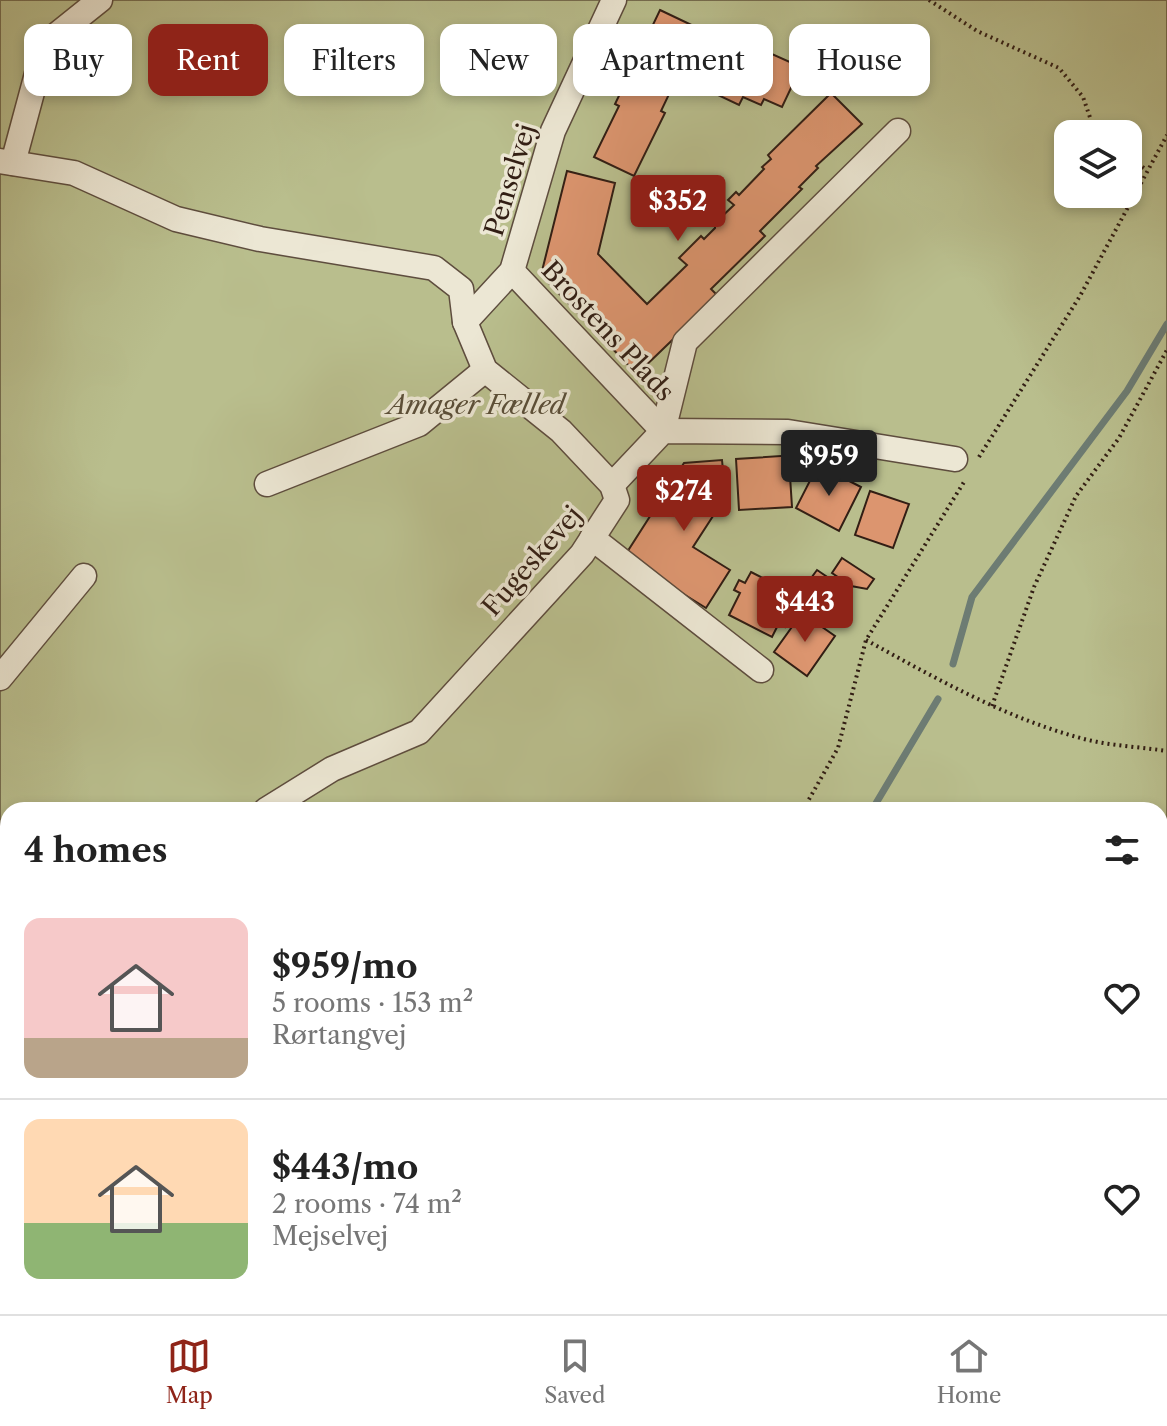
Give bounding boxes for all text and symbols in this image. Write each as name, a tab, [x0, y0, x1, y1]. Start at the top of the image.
chip: Buy	[24, 24, 132, 96]
chip: Rent	[148, 24, 268, 96]
chip: Filters	[284, 24, 424, 96]
chip: New	[440, 24, 557, 96]
chip: Apartment	[573, 24, 773, 96]
chip: House	[789, 24, 930, 96]
street label: Penselvej	[478, 120, 542, 240]
map controls	[1054, 120, 1142, 208]
button: layers	[1054, 120, 1142, 208]
pin: $352	[631, 175, 725, 243]
text: $352	[649, 185, 707, 217]
street label: Brostens Plads	[535, 254, 681, 408]
park label: Amager Fælled	[383, 389, 567, 421]
pin: $959	[782, 430, 876, 498]
text: $959	[799, 440, 859, 472]
pin: $274	[637, 465, 731, 533]
text: $274	[655, 475, 713, 507]
street label: Fugeskevej	[475, 499, 589, 623]
pin: $443	[758, 576, 852, 644]
text: $443	[775, 586, 835, 618]
icon: filters	[1100, 828, 1144, 872]
text: 4 homes	[24, 829, 168, 871]
text: $959/mo	[272, 945, 418, 987]
icon: home	[88, 950, 184, 1046]
icon: heart	[1100, 976, 1144, 1020]
text: 5 rooms · 153 m²	[272, 987, 473, 1019]
text: Rørtangvej	[272, 1019, 406, 1051]
text: $443/mo	[272, 1146, 418, 1188]
icon: home	[88, 1151, 184, 1247]
icon: heart	[1100, 1177, 1144, 1221]
text: 2 rooms · 74 m²	[272, 1188, 462, 1220]
text: Mejselvej	[272, 1220, 388, 1252]
tab: Map	[166, 1334, 213, 1409]
tab: Saved	[544, 1334, 605, 1409]
tab: Home	[937, 1334, 1001, 1409]

